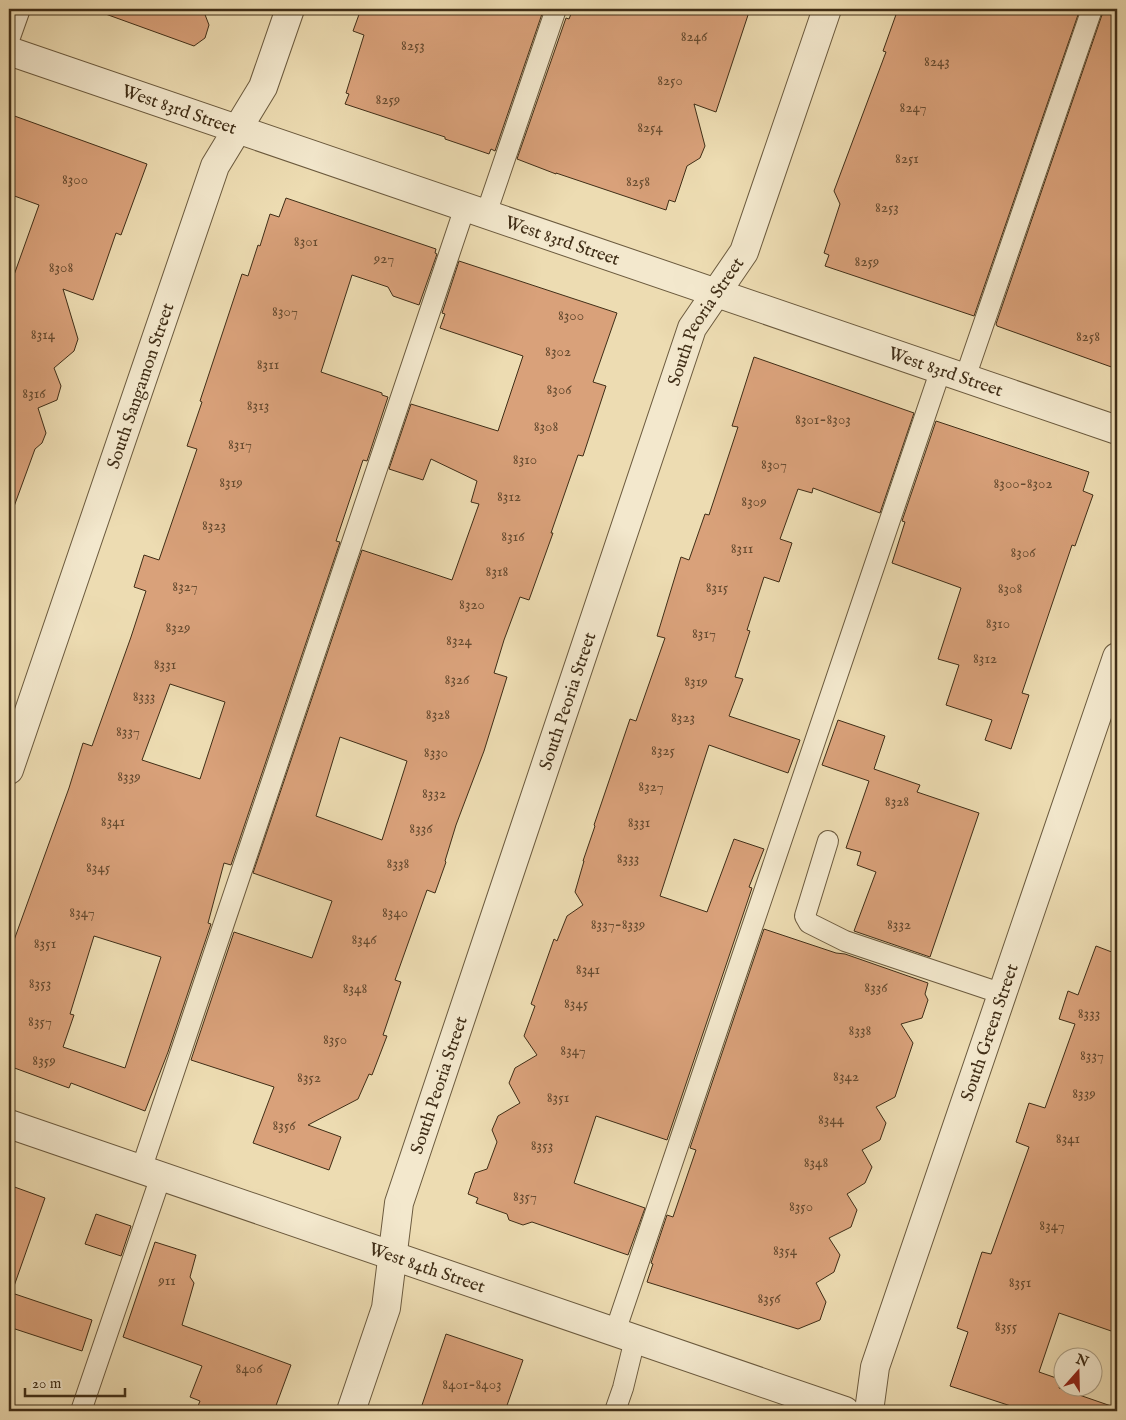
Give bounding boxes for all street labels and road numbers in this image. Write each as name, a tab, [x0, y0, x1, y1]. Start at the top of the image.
street label: West 83rd Street	[118, 80, 239, 141]
street label: West 83rd Street	[502, 212, 622, 272]
street label: South Peoria Street	[663, 253, 750, 389]
street label: South Sangamon Street	[103, 300, 180, 472]
street label: West 83rd Street	[885, 343, 1006, 403]
street label: South Peoria Street	[535, 630, 602, 773]
street label: South Green Street	[956, 961, 1025, 1105]
street label: South Peoria Street	[406, 1014, 474, 1157]
street label: West 84th Street	[365, 1238, 488, 1300]

